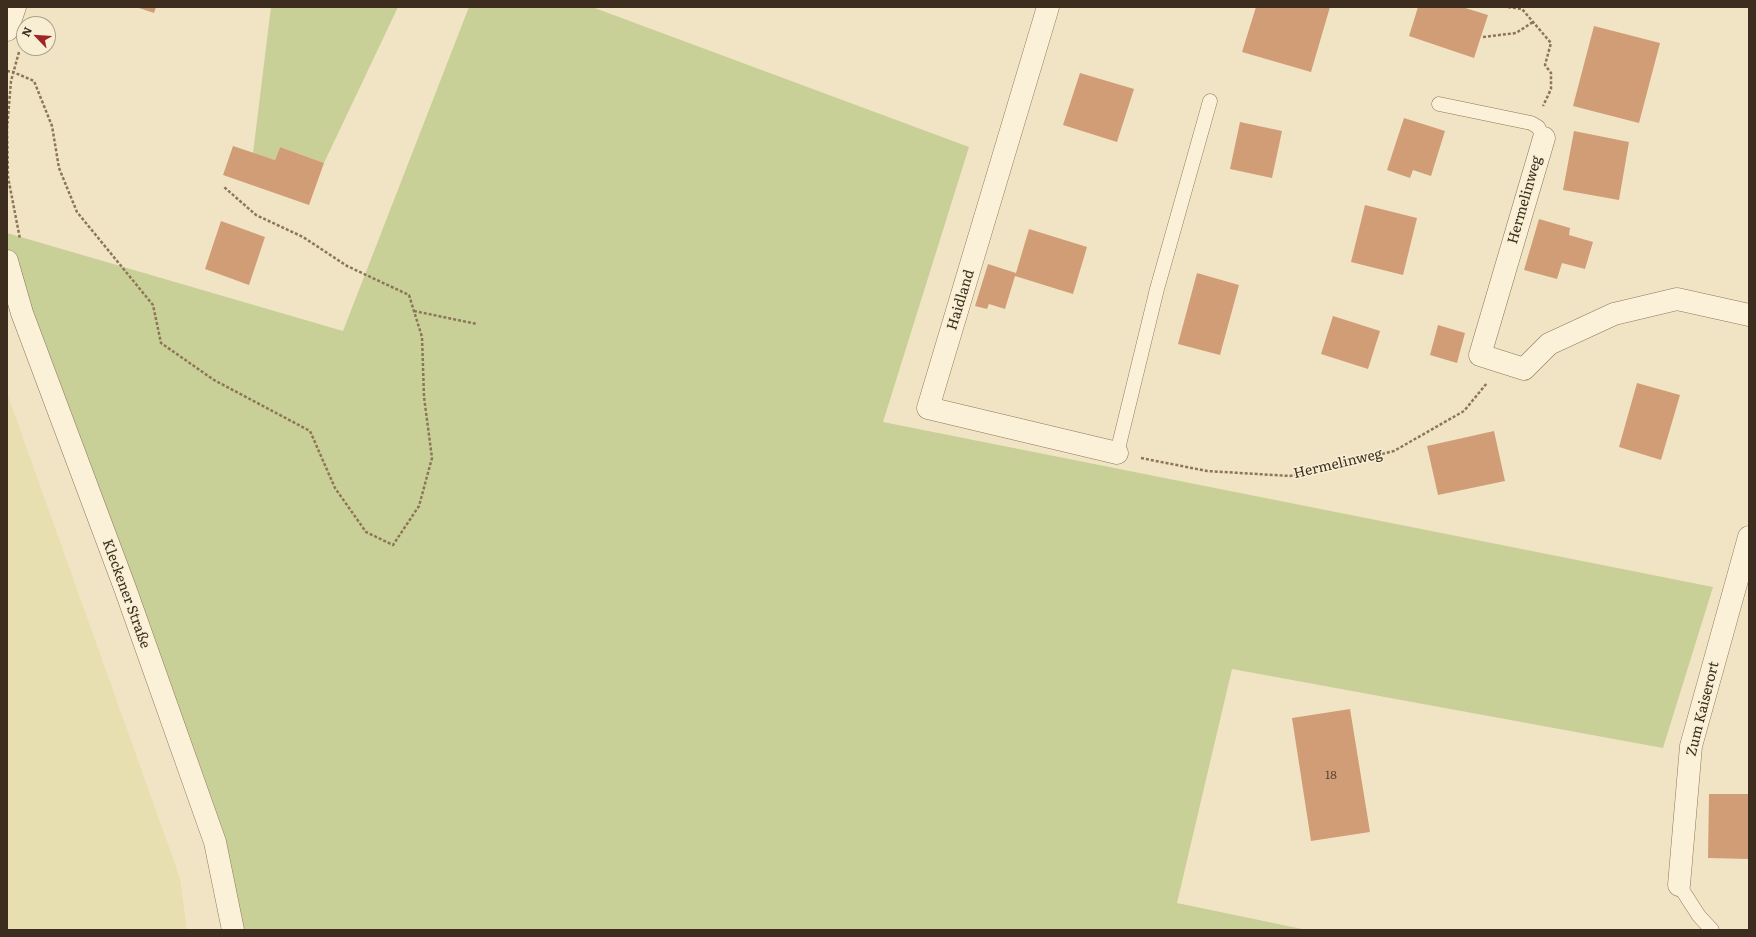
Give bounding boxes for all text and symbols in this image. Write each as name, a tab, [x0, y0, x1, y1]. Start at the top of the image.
north arrow	[16, 16, 56, 56]
text: N	[17, 24, 35, 39]
street label: Hermelinweg	[1504, 154, 1546, 246]
street label: Haidland	[944, 268, 978, 332]
street label: Hermelinweg	[1292, 446, 1384, 482]
street label: Kleckener Straße	[98, 537, 154, 651]
street label: Zum Kaiserort	[1683, 660, 1723, 758]
house number: 18	[1325, 768, 1337, 782]

